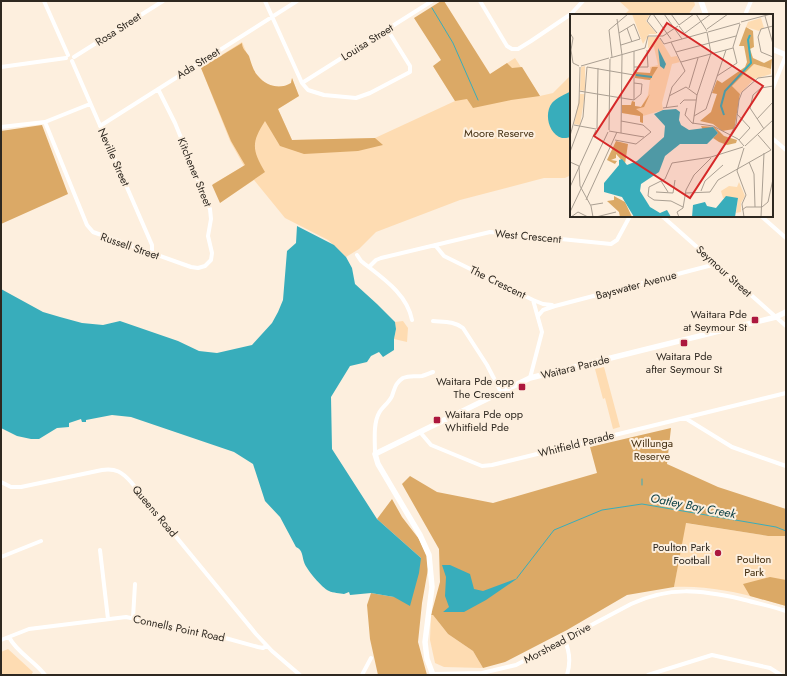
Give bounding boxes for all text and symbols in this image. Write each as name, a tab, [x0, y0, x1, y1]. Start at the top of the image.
street label: Rosa Street	[92, 8, 144, 50]
inset map	[570, 14, 773, 217]
street label: Louisa Street	[338, 19, 396, 64]
street label: Ada Street	[173, 43, 223, 83]
street label: Neville Street	[94, 125, 134, 189]
park label: Moore Reserve	[464, 125, 534, 141]
street label: Kitchener Street	[174, 135, 216, 209]
street label: West Crescent	[494, 225, 562, 247]
street label: Russell Street	[99, 228, 162, 264]
street label: Seymour Street	[693, 242, 756, 301]
street label: The Crescent	[467, 262, 529, 303]
street label: Bayswater Avenue	[594, 266, 678, 303]
place label: Waitara Pde at Seymour St	[683, 306, 747, 335]
marker: Waitara Pde at Seymour St	[750, 315, 760, 325]
marker: Waitara Pde after Seymour St	[679, 338, 689, 348]
place label: Waitara Pde after Seymour St	[646, 348, 722, 377]
street label: Waitara Parade	[539, 351, 611, 383]
place label: Waitara Pde opp The Crescent	[436, 373, 514, 402]
marker: Waitara Pde opp The Crescent	[517, 382, 527, 392]
place label: Waitara Pde opp Whitfield Pde	[445, 406, 523, 435]
marker: Waitara Pde opp Whitfield Pde	[432, 415, 442, 425]
street label: Whitfield Parade	[536, 427, 616, 461]
park label: Willunga Reserve	[631, 435, 673, 464]
street label: Queens Road	[129, 482, 181, 540]
water label: Oatley Bay Creek	[649, 489, 738, 523]
place label: Poulton Park Football	[653, 539, 710, 568]
marker: Poulton Park Football	[713, 548, 723, 558]
park label: Poulton Park	[737, 551, 771, 580]
street label: Connells Point Road	[132, 610, 226, 646]
street label: Morshead Drive	[521, 618, 594, 667]

